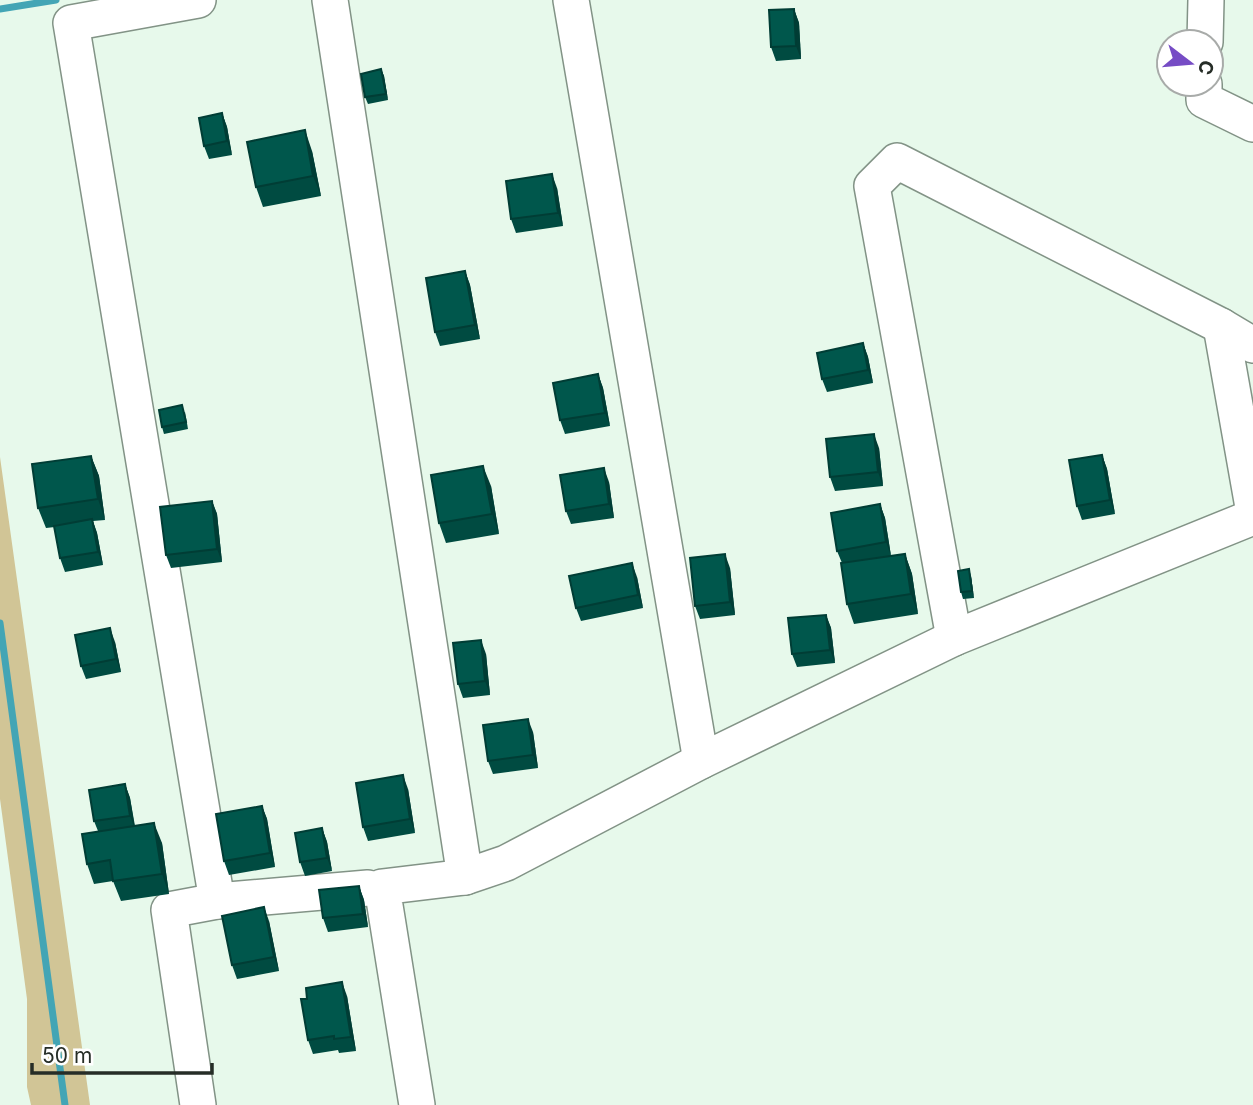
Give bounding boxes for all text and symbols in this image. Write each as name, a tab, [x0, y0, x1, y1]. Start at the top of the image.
north arrow	[1155, 28, 1225, 98]
text: С	[1193, 58, 1219, 77]
scale bar	[32, 1032, 212, 1076]
text: 50 m	[42, 1043, 92, 1068]

